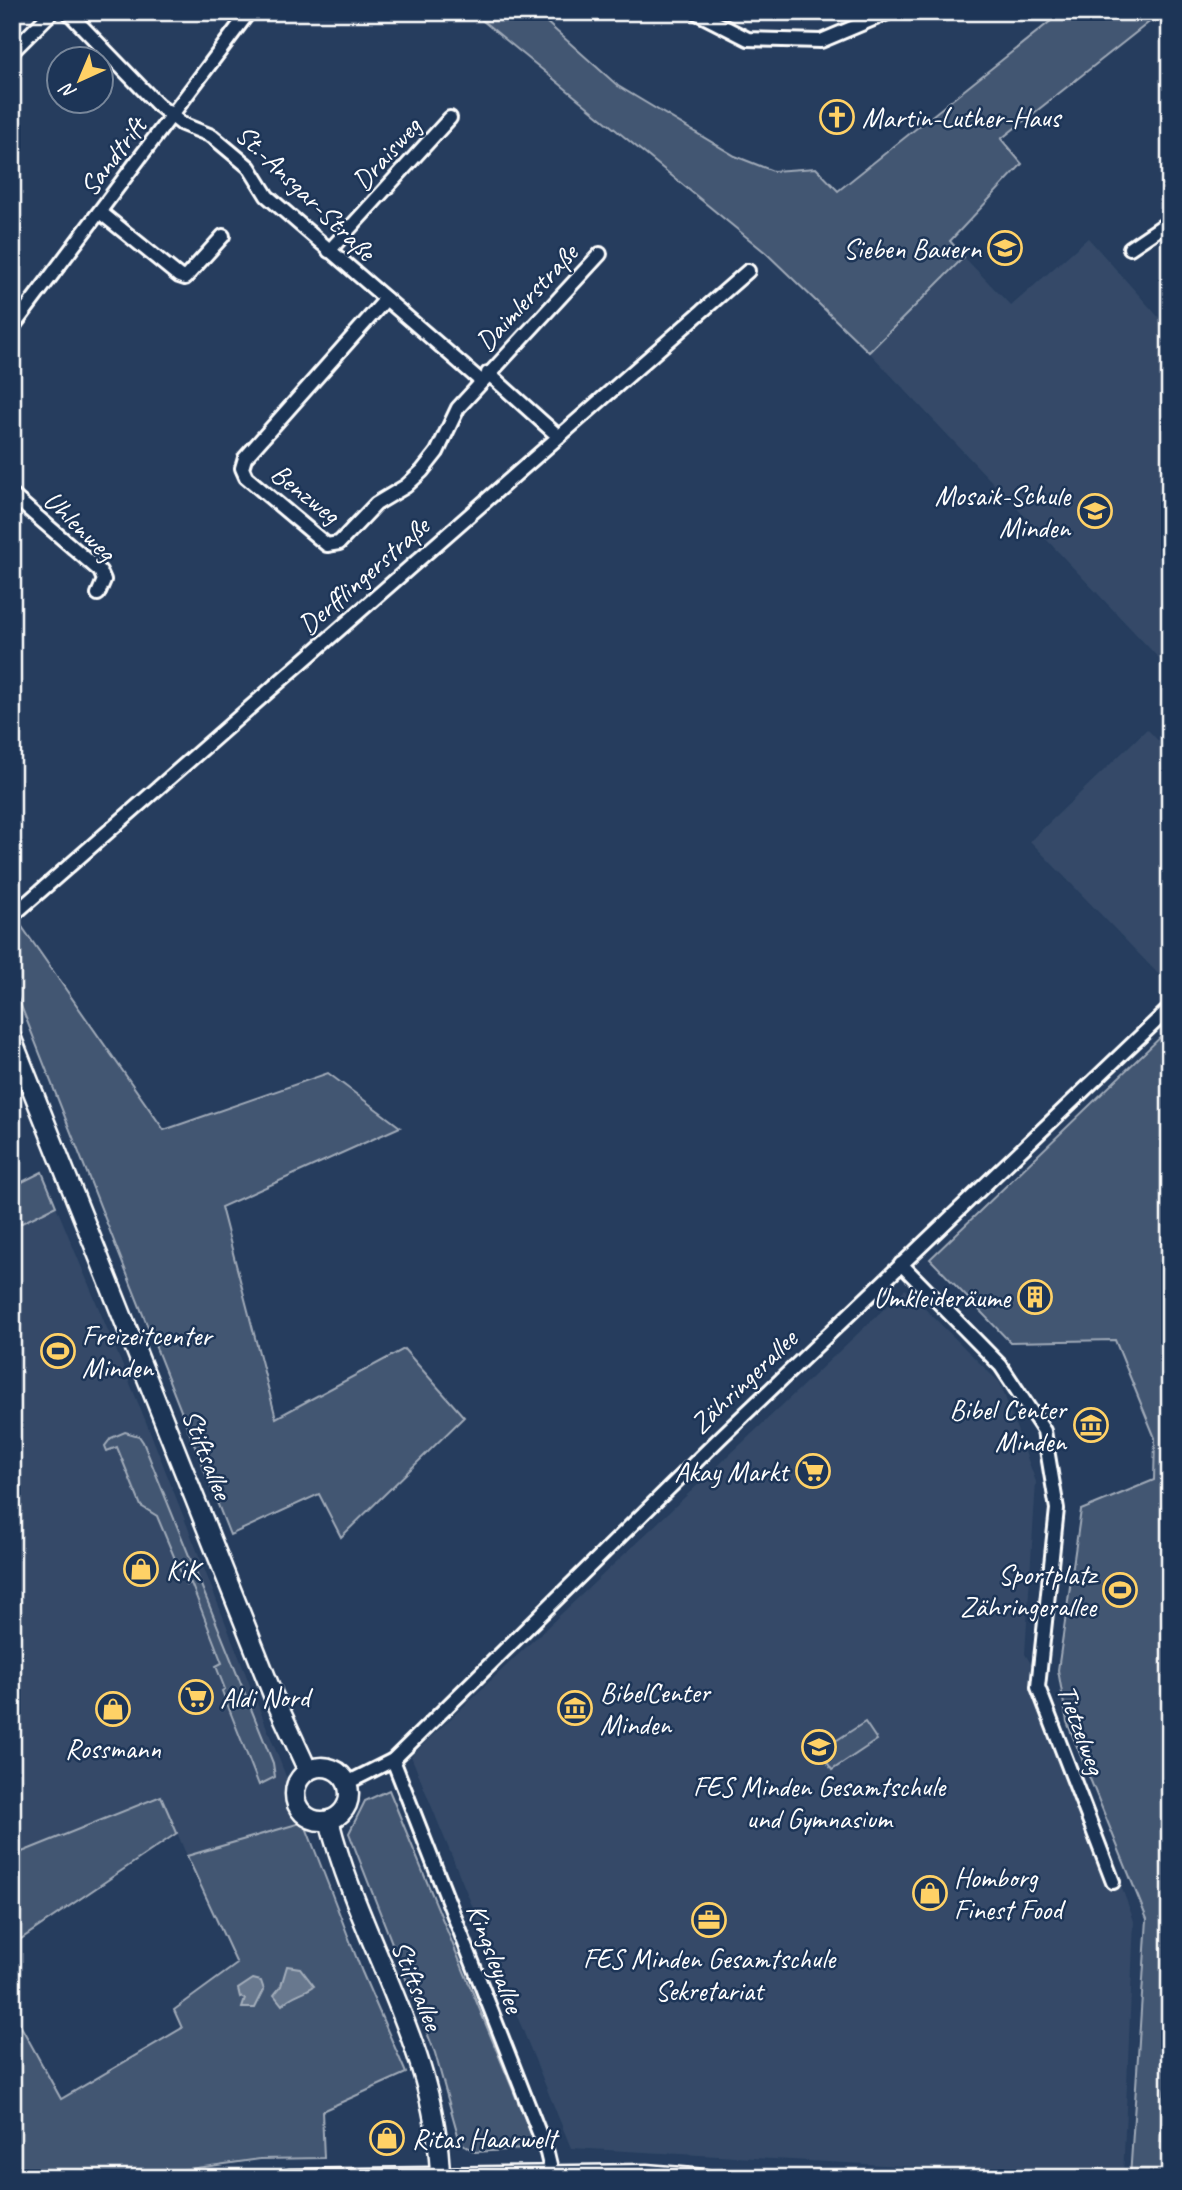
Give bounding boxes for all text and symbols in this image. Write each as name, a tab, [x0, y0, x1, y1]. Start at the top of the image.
north arrow	[46, 46, 116, 116]
text: N	[54, 77, 81, 104]
church icon: Martin-Luther-Haus	[818, 98, 856, 136]
place label: Martin-Luther-Haus	[862, 100, 1063, 135]
street label: Sandtrift	[71, 108, 155, 203]
street label: Draisweg	[344, 109, 429, 197]
street label: St.-Ansgar-Straße	[228, 117, 384, 269]
school or university icon: Sieben Bauern	[986, 229, 1024, 267]
place label: Sieben Bauern	[843, 231, 982, 266]
street label: Daimlerstraße	[468, 235, 586, 359]
street label: Benzweg	[264, 455, 348, 532]
place label: Mosaik-Schule Minden	[935, 478, 1072, 545]
street label: Uhlenweg	[36, 482, 125, 570]
school or university icon: Mosaik-Schule Minden	[1076, 492, 1114, 530]
street label: Derfflingerstraße	[290, 508, 438, 642]
building icon: Umkleideräume	[1016, 1278, 1054, 1316]
place label: Umkleideräume	[873, 1280, 1012, 1315]
place label: Freizeitcenter Minden	[82, 1318, 214, 1385]
street label: Zähringerallee	[682, 1320, 806, 1441]
sports icon: Freizeitcenter Minden	[39, 1332, 77, 1370]
place label: Bibel Center Minden	[949, 1392, 1068, 1459]
street label: Stiftsallee	[174, 1404, 241, 1506]
museum icon: Bibel Center Minden	[1072, 1406, 1110, 1444]
supermarket icon: Akay Markt	[794, 1452, 832, 1490]
place label: Akay Markt	[674, 1454, 791, 1489]
shop icon: KiK	[122, 1550, 160, 1588]
place label: KiK	[166, 1552, 204, 1587]
place label: Sportplatz Zähringerallee	[960, 1557, 1099, 1624]
sports icon: Sportplatz Zähringerallee	[1101, 1571, 1139, 1609]
place label: BibelCenter Minden	[600, 1675, 712, 1742]
supermarket icon: Aldi Nord	[177, 1678, 215, 1716]
place label: Aldi Nord	[220, 1680, 314, 1715]
street label: Tietzelweg	[1049, 1680, 1115, 1781]
museum icon: BibelCenter Minden	[556, 1689, 594, 1727]
shop icon: Rossmann	[94, 1690, 132, 1728]
school or university icon: FES Minden Gesamtschule und Gymnasium	[800, 1728, 838, 1766]
place label: Rossmann	[65, 1731, 161, 1766]
place label: FES Minden Gesamtschule und Gymnasium	[693, 1769, 947, 1836]
place label: Homborg Finest Food	[954, 1860, 1066, 1927]
shop icon: Homborg Finest Food	[911, 1874, 949, 1912]
street label: Kingsleyallee	[459, 1899, 533, 2019]
office icon: FES Minden Gesamtschule Sekretariat	[690, 1901, 728, 1939]
street label: Stiftsallee	[384, 1935, 452, 2037]
place label: FES Minden Gesamtschule Sekretariat	[583, 1941, 837, 2008]
shop icon: Ritas Haarwelt	[368, 2119, 406, 2157]
place label: Ritas Haarwelt	[412, 2121, 560, 2156]

